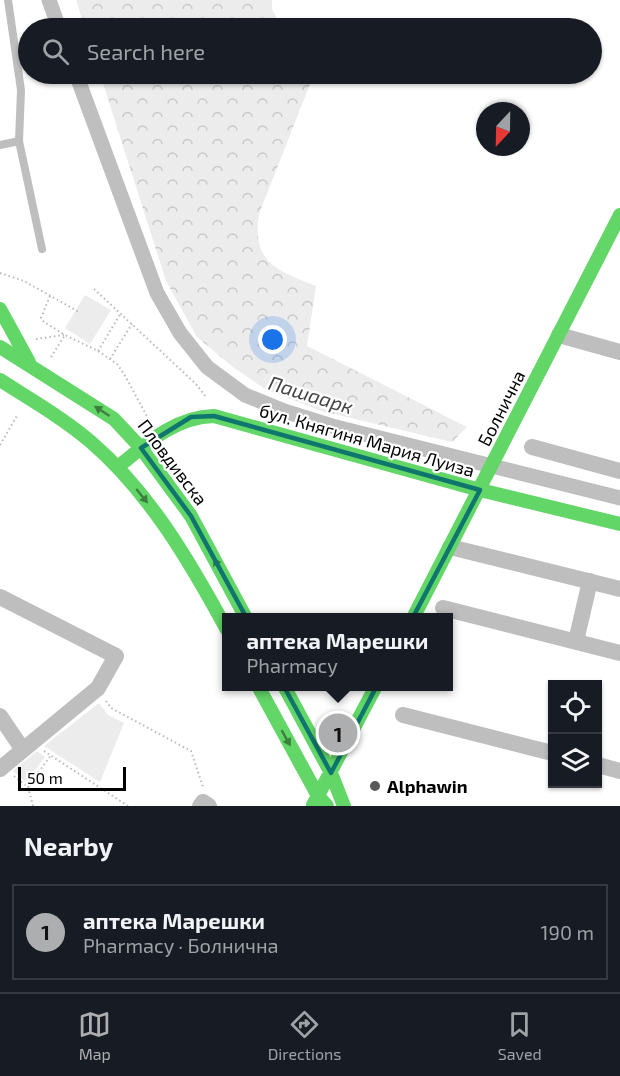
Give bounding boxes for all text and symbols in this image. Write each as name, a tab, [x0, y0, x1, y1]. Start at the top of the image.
search box	[18, 18, 602, 84]
icon: search	[39, 35, 72, 68]
text: Search here	[87, 38, 205, 64]
north arrow	[476, 102, 530, 156]
your location	[258, 325, 287, 354]
street label: Болнична	[473, 366, 529, 450]
water label: Пашаарк	[266, 370, 357, 418]
street label: бул. Княгиня Мария Луиза	[257, 399, 477, 481]
one-way arrow	[94, 406, 110, 417]
street label: Пловдивска	[134, 415, 212, 509]
one-way arrow	[136, 488, 148, 503]
one-way arrow	[213, 557, 223, 574]
popup	[222, 613, 453, 691]
text: аптека Марешки	[246, 627, 429, 653]
text: Pharmacy	[246, 653, 338, 677]
map controls	[548, 680, 602, 788]
button: locate	[548, 680, 602, 734]
pin: 1	[318, 710, 358, 756]
one-way arrow	[281, 730, 291, 747]
button: layers	[548, 734, 602, 788]
scale bar	[18, 764, 126, 792]
text: 50 m	[27, 768, 63, 787]
place label: Alphawin	[387, 775, 468, 797]
marker: Alphawin	[368, 779, 382, 793]
text: Nearby	[24, 830, 113, 861]
text: аптека Марешки	[83, 907, 265, 933]
text: 1	[41, 920, 50, 944]
text: 190 m	[541, 920, 594, 944]
text: Pharmacy · Болнична	[83, 933, 279, 957]
tab: Map	[78, 1008, 111, 1063]
tab: Directions	[268, 1008, 341, 1063]
tab: Saved	[498, 1008, 542, 1063]

